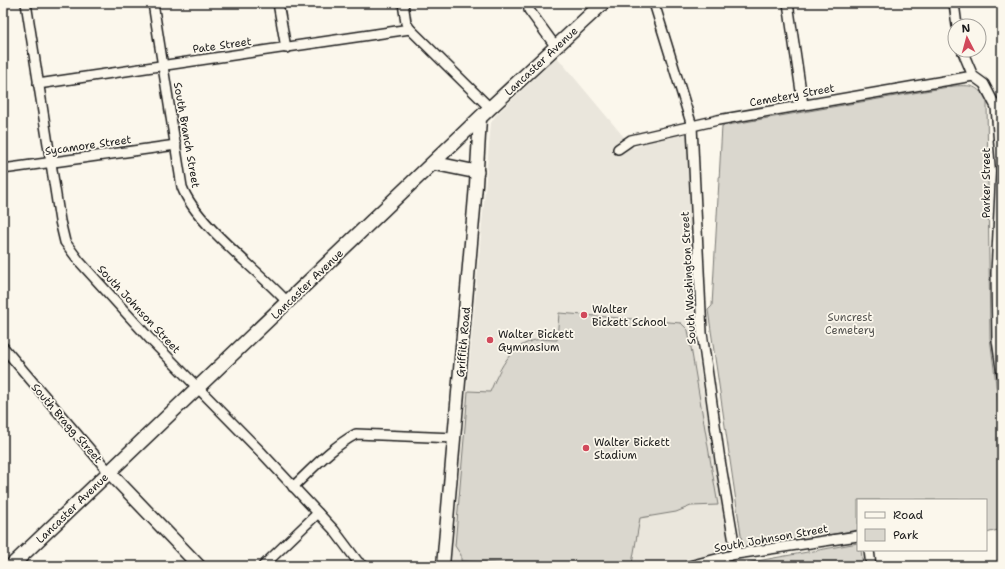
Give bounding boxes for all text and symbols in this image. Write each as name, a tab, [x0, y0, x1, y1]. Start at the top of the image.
north arrow	[947, 18, 987, 58]
text: N	[961, 21, 971, 36]
street label: Lancaster Avenue	[501, 23, 581, 99]
street label: Pate Street	[192, 34, 253, 57]
street label: South Branch Street	[170, 81, 203, 189]
street label: Cemetery Street	[748, 81, 836, 110]
street label: Sycamore Street	[44, 132, 132, 159]
street label: Parker Street	[979, 148, 994, 218]
street label: South Washington Street	[678, 211, 699, 345]
street label: Lancaster Avenue	[268, 246, 347, 323]
street label: South Johnson Street	[94, 262, 184, 357]
place label: Walter Bickett School	[592, 302, 667, 330]
street label: Griffith Road	[453, 306, 474, 378]
marker: Walter Bickett School	[579, 310, 589, 320]
park label: Suncrest Cemetery	[825, 310, 875, 338]
place label: Walter Bickett Gymnasium	[498, 327, 574, 355]
marker: Walter Bickett Gymnasium	[485, 335, 495, 345]
street label: South Bragg Street	[28, 380, 106, 467]
place label: Walter Bickett Stadium	[594, 435, 670, 463]
marker: Walter Bickett Stadium	[581, 443, 591, 453]
street label: Lancaster Avenue	[33, 470, 112, 547]
legend	[857, 499, 987, 551]
text: Road	[893, 507, 924, 523]
street label: South Johnson Street	[713, 521, 829, 556]
text: Park	[893, 527, 919, 543]

